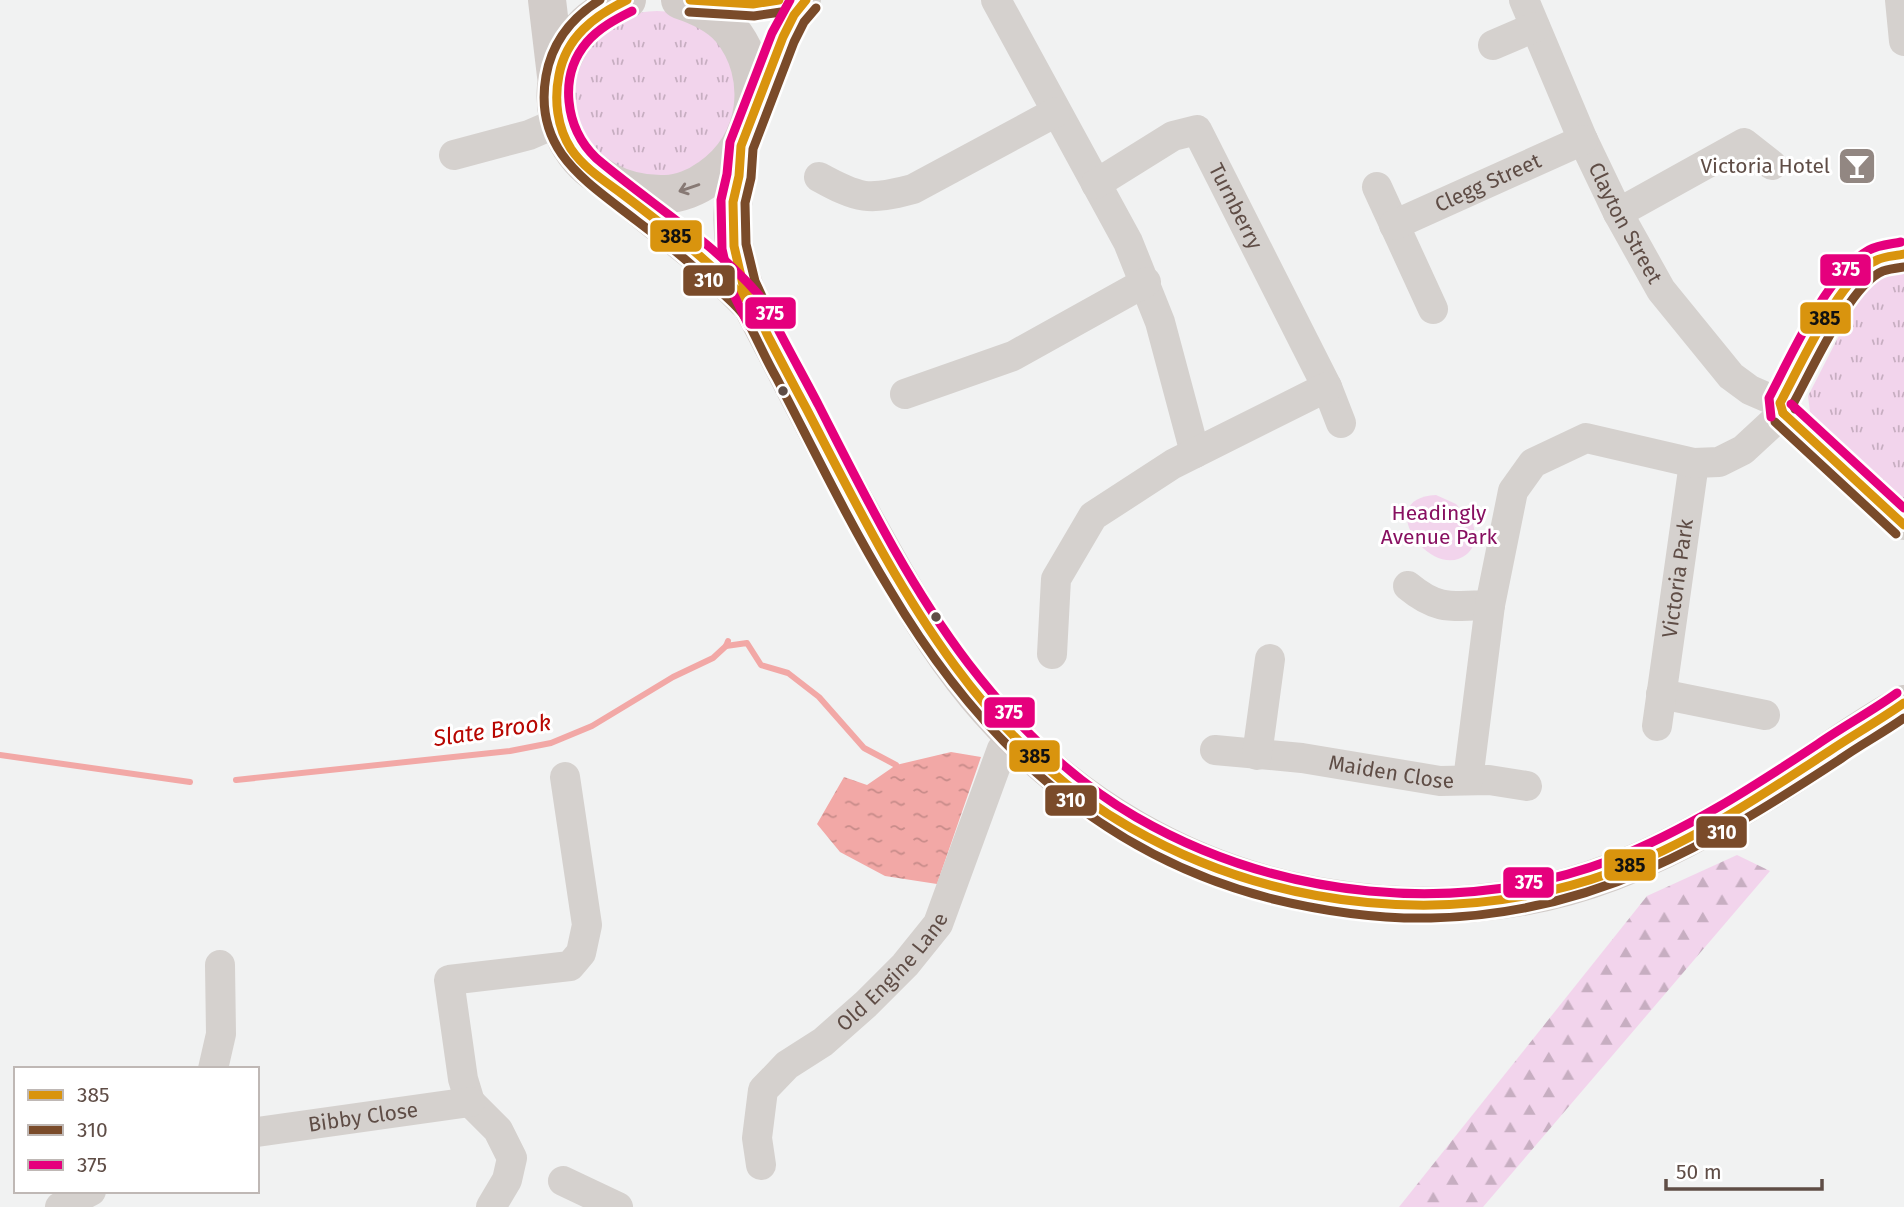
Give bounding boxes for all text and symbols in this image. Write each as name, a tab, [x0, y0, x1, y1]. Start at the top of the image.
bar icon: Victoria Hotel	[1836, 145, 1878, 187]
street label: Clegg Street	[1431, 147, 1545, 218]
place label: Victoria Hotel	[1700, 153, 1830, 179]
street label: Clayton Street	[1583, 158, 1668, 289]
street label: Turnberry	[1203, 159, 1269, 254]
one-way arrow	[678, 183, 700, 195]
line badge: 385	[649, 219, 703, 253]
text: 385	[659, 225, 692, 248]
line badge: 375	[1819, 253, 1872, 287]
text: 375	[1831, 258, 1860, 281]
line badge: 310	[682, 264, 736, 297]
text: 310	[693, 269, 724, 292]
line badge: 375	[744, 296, 797, 330]
line badge: 385	[1799, 301, 1852, 335]
text: 375	[755, 302, 784, 325]
text: 385	[1808, 307, 1841, 330]
unlabelled marker	[776, 384, 790, 398]
park label: Headingly Avenue Park	[1381, 500, 1498, 550]
street label: Victoria Park	[1657, 517, 1699, 640]
unlabelled marker	[929, 610, 943, 624]
line badge: 375	[983, 696, 1036, 729]
text: 375	[994, 701, 1023, 724]
water label: Slate Brook	[430, 708, 553, 752]
line badge: 385	[1008, 739, 1061, 773]
text: 385	[1018, 745, 1051, 768]
street label: Maiden Close	[1327, 750, 1454, 794]
line badge: 310	[1044, 784, 1098, 817]
text: 310	[1055, 789, 1086, 812]
line badge: 310	[1695, 815, 1748, 849]
text: 310	[1706, 821, 1737, 844]
line badge: 385	[1603, 848, 1657, 882]
text: 385	[1613, 854, 1646, 877]
line badge: 375	[1502, 866, 1555, 899]
text: 375	[1514, 871, 1543, 894]
street label: Old Engine Lane	[831, 910, 954, 1037]
legend	[14, 1067, 259, 1193]
text: 385	[77, 1082, 110, 1108]
street label: Bibby Close	[306, 1096, 420, 1138]
text: 310	[77, 1117, 108, 1143]
scale bar	[1666, 1148, 1822, 1192]
text: 375	[77, 1152, 107, 1178]
text: 50 m	[1676, 1159, 1722, 1185]

